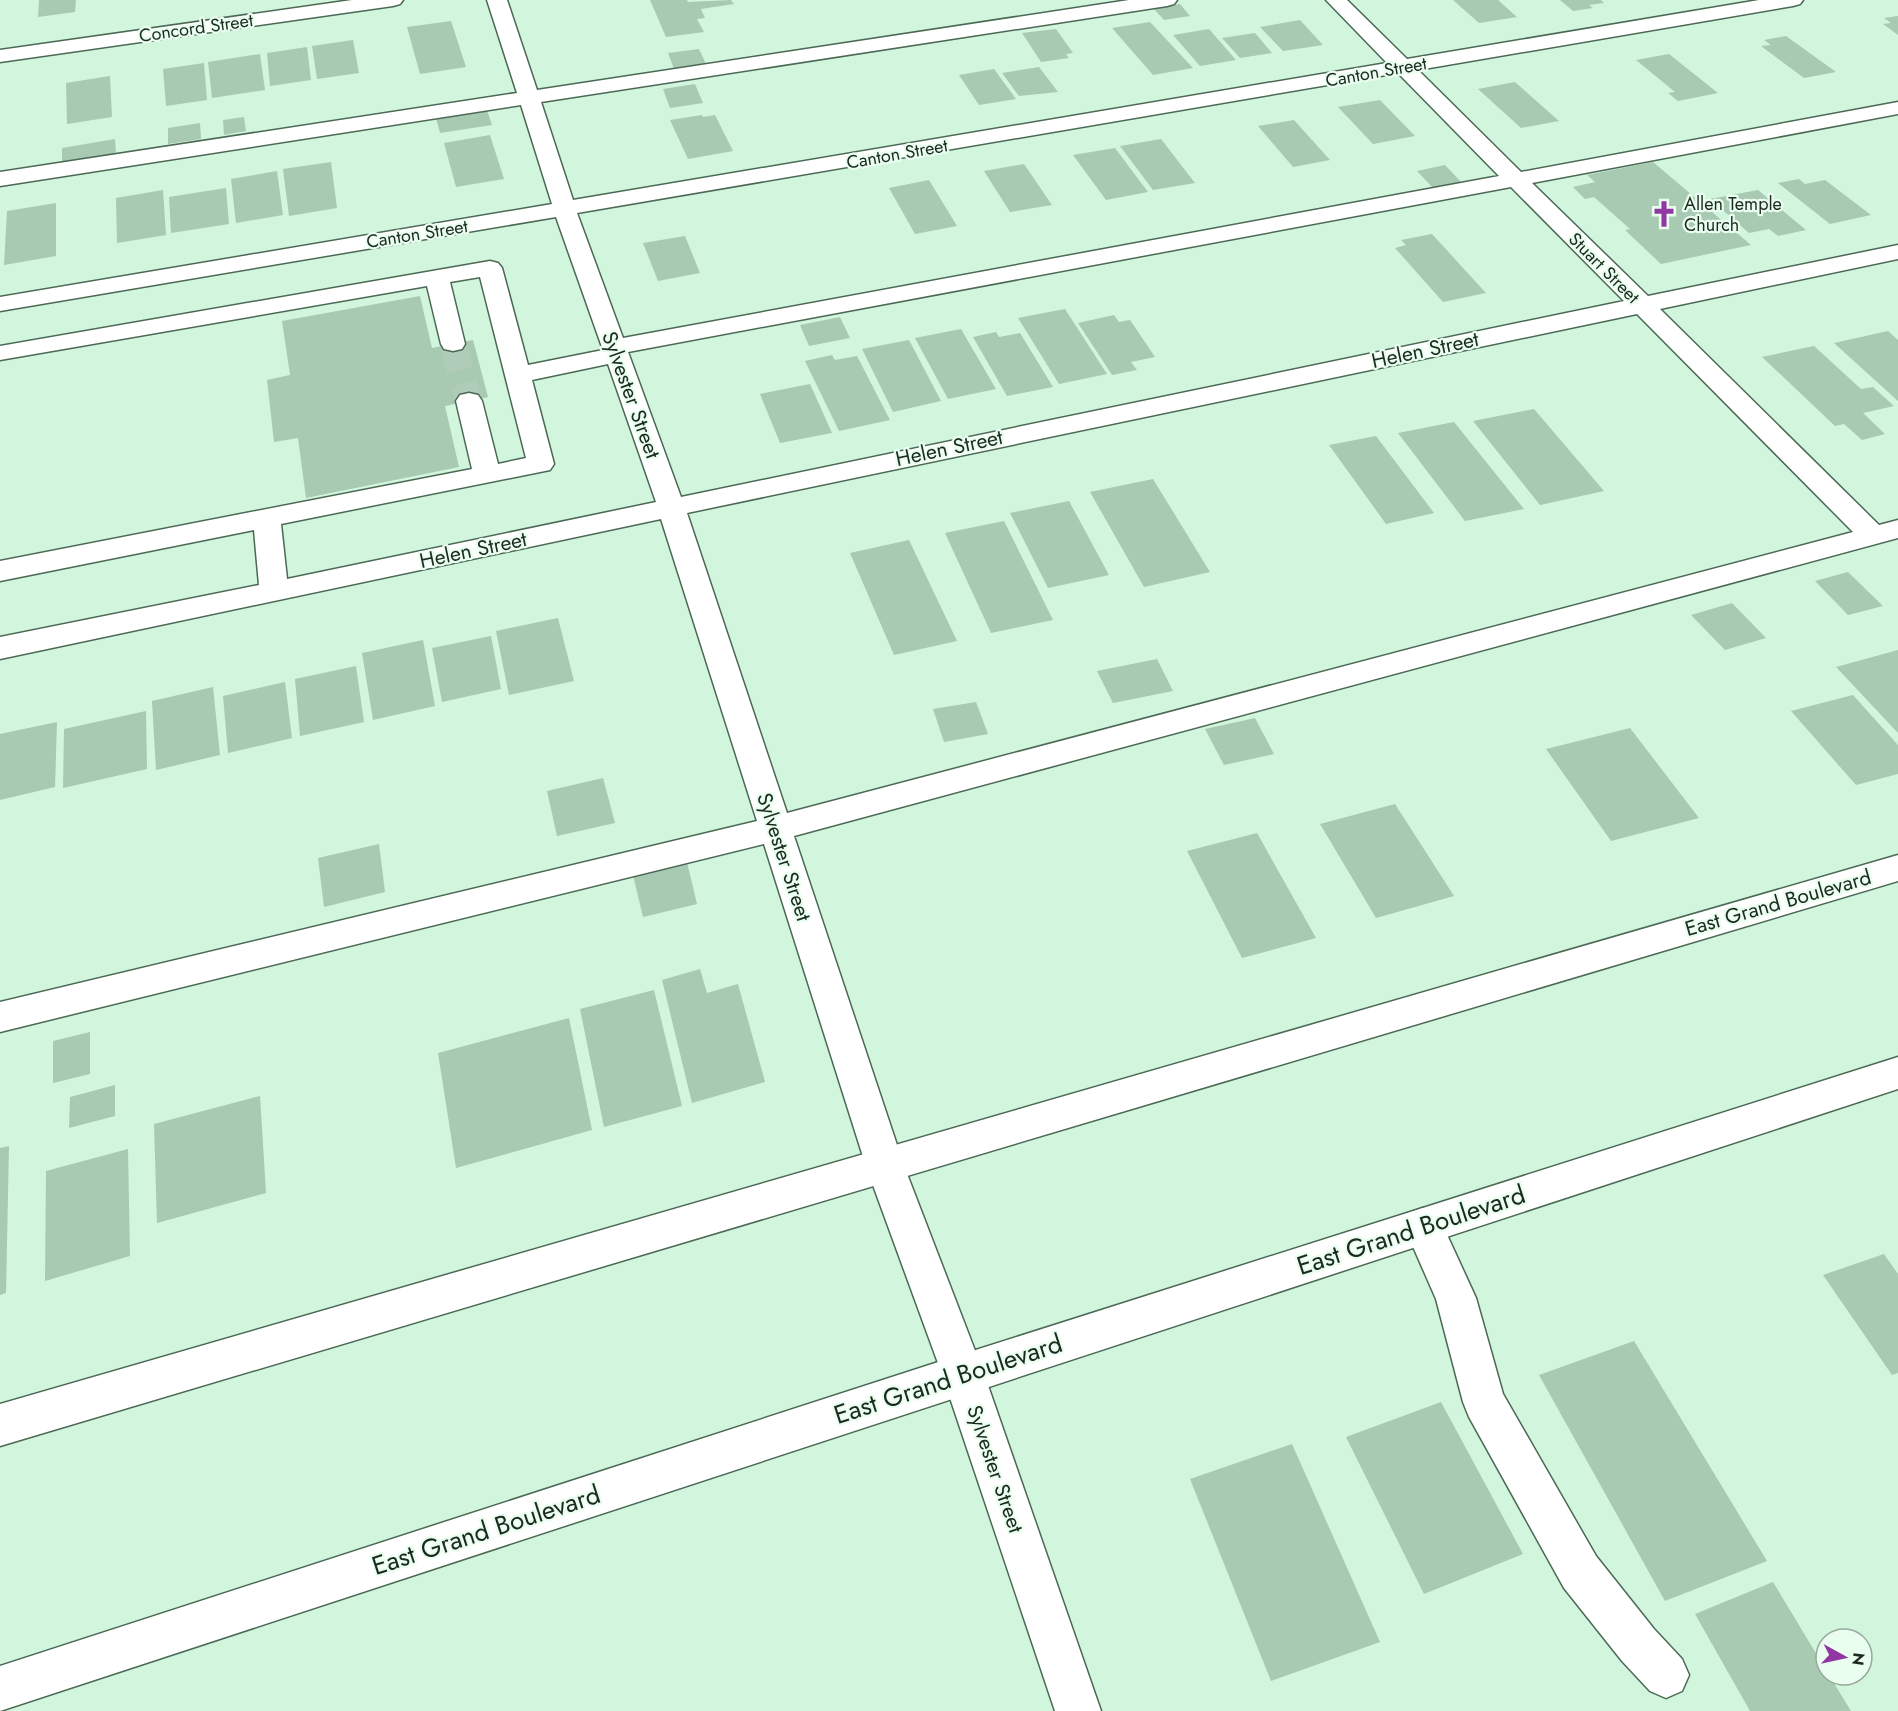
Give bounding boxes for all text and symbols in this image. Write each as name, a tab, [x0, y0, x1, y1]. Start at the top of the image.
street label: Concord Street	[137, 7, 255, 49]
street label: Canton Street	[1323, 50, 1429, 94]
street label: Canton Street	[844, 132, 950, 176]
place label: Allen Temple Church	[1684, 191, 1782, 238]
church icon: Allen Temple Church	[1649, 199, 1679, 229]
street label: Canton Street	[364, 213, 470, 255]
street label: Stuart Street	[1563, 227, 1646, 310]
street label: Helen Street	[1369, 324, 1481, 376]
street label: Sylvester Street	[594, 327, 668, 463]
street label: Helen Street	[893, 422, 1005, 474]
street label: Helen Street	[417, 524, 529, 576]
street label: Sylvester Street	[749, 789, 819, 925]
street label: East Grand Boulevard	[1681, 862, 1875, 944]
street label: East Grand Boulevard	[1292, 1175, 1530, 1285]
street label: East Grand Boulevard	[829, 1324, 1067, 1434]
street label: Sylvester Street	[959, 1401, 1031, 1537]
street label: East Grand Boulevard	[367, 1475, 605, 1585]
north arrow	[1814, 1627, 1874, 1687]
text: N	[1846, 1651, 1871, 1667]

